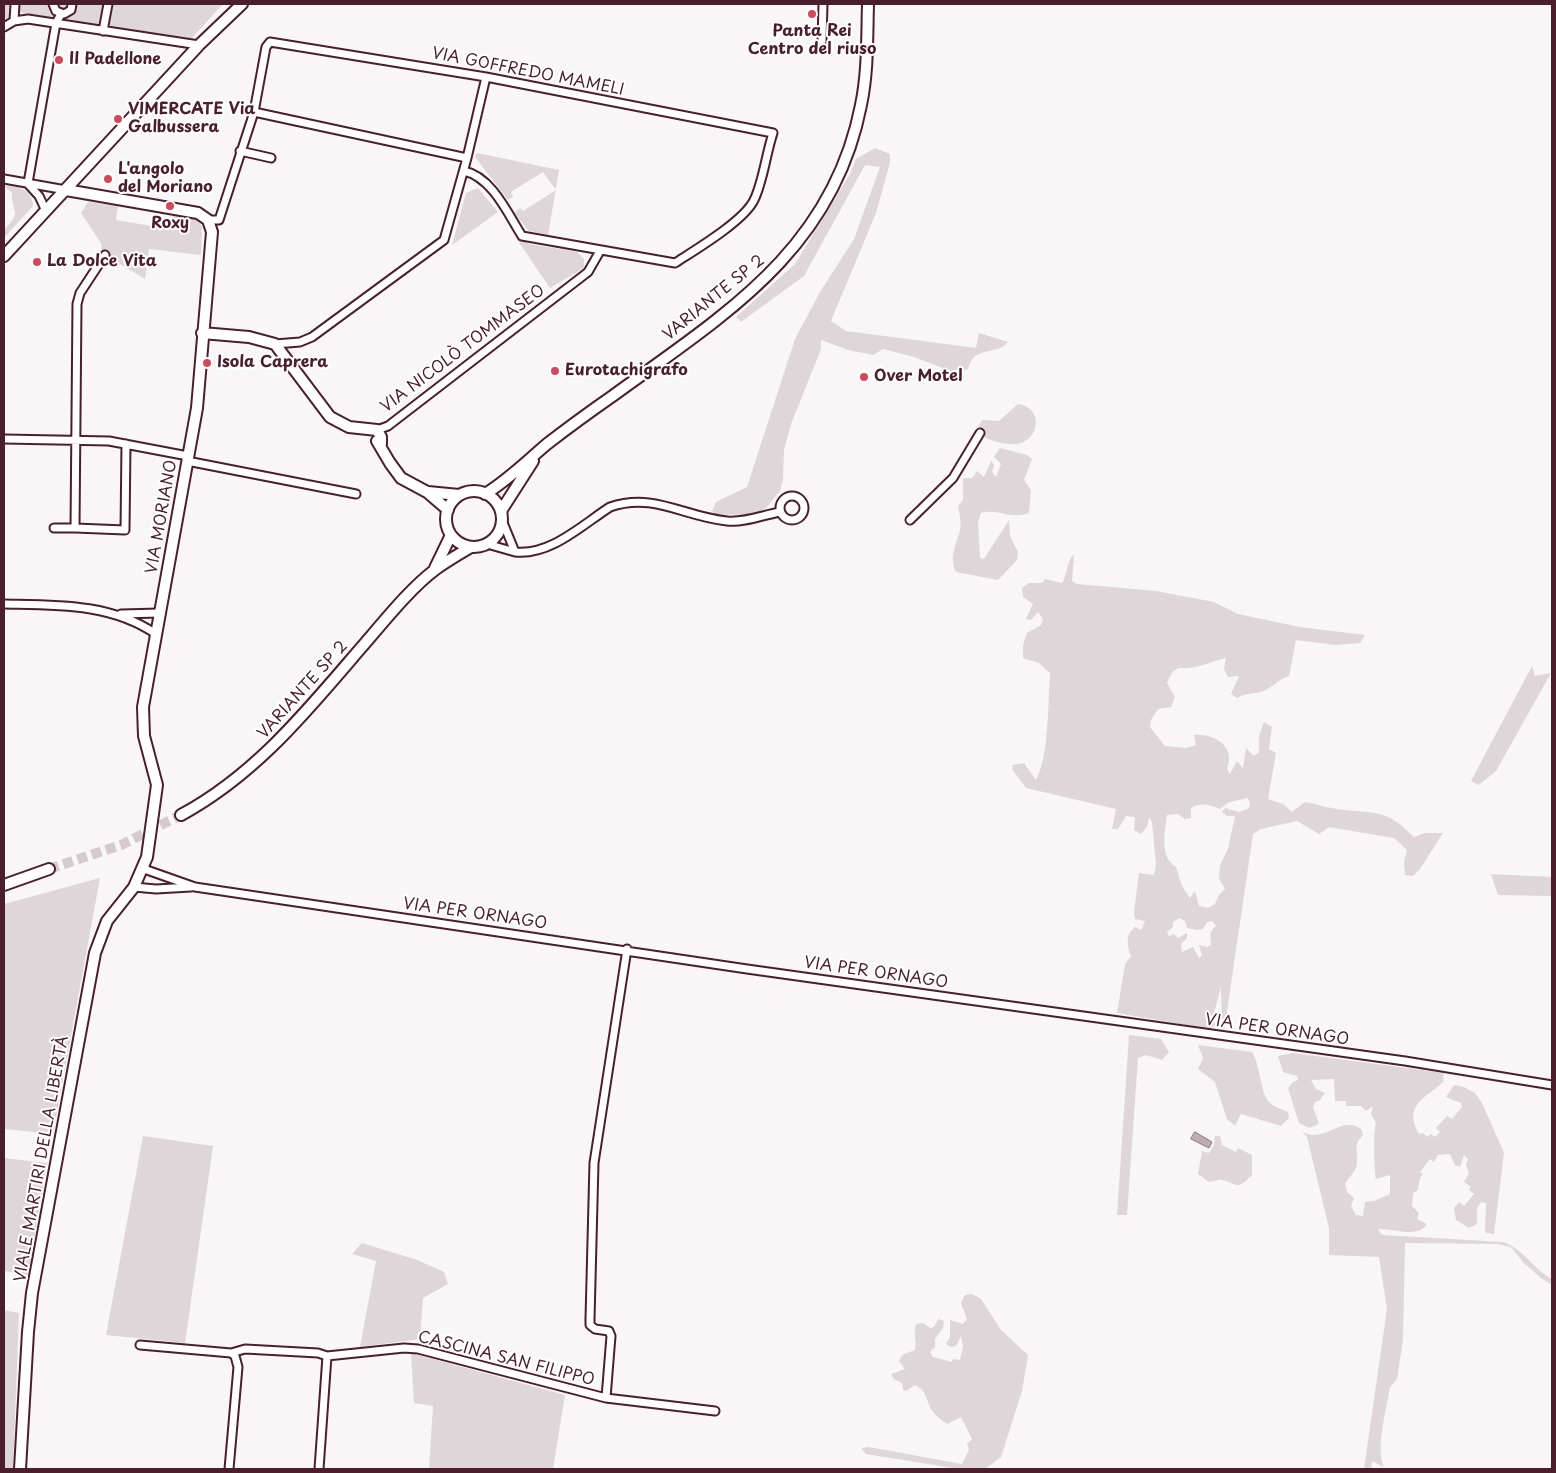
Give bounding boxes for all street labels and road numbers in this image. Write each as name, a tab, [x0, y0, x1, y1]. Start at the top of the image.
street label: VIA GOFFREDO MAMELI	[430, 44, 626, 100]
street label: VARIANTE SP 2	[659, 251, 769, 345]
street label: VIA NICOLÒ TOMMASEO	[377, 281, 549, 417]
street label: VIA MORIANO	[143, 459, 181, 575]
street label: VARIANTE SP 2	[254, 637, 352, 743]
street label: VIA PER ORNAGO	[402, 894, 548, 934]
street label: VIA PER ORNAGO	[803, 953, 949, 993]
street label: VIA PER ORNAGO	[1204, 1010, 1350, 1050]
street label: VIALE MARTIRI DELLA LIBERTÀ	[11, 1034, 73, 1284]
street label: CASCINA SAN FILIPPO	[416, 1328, 596, 1390]

